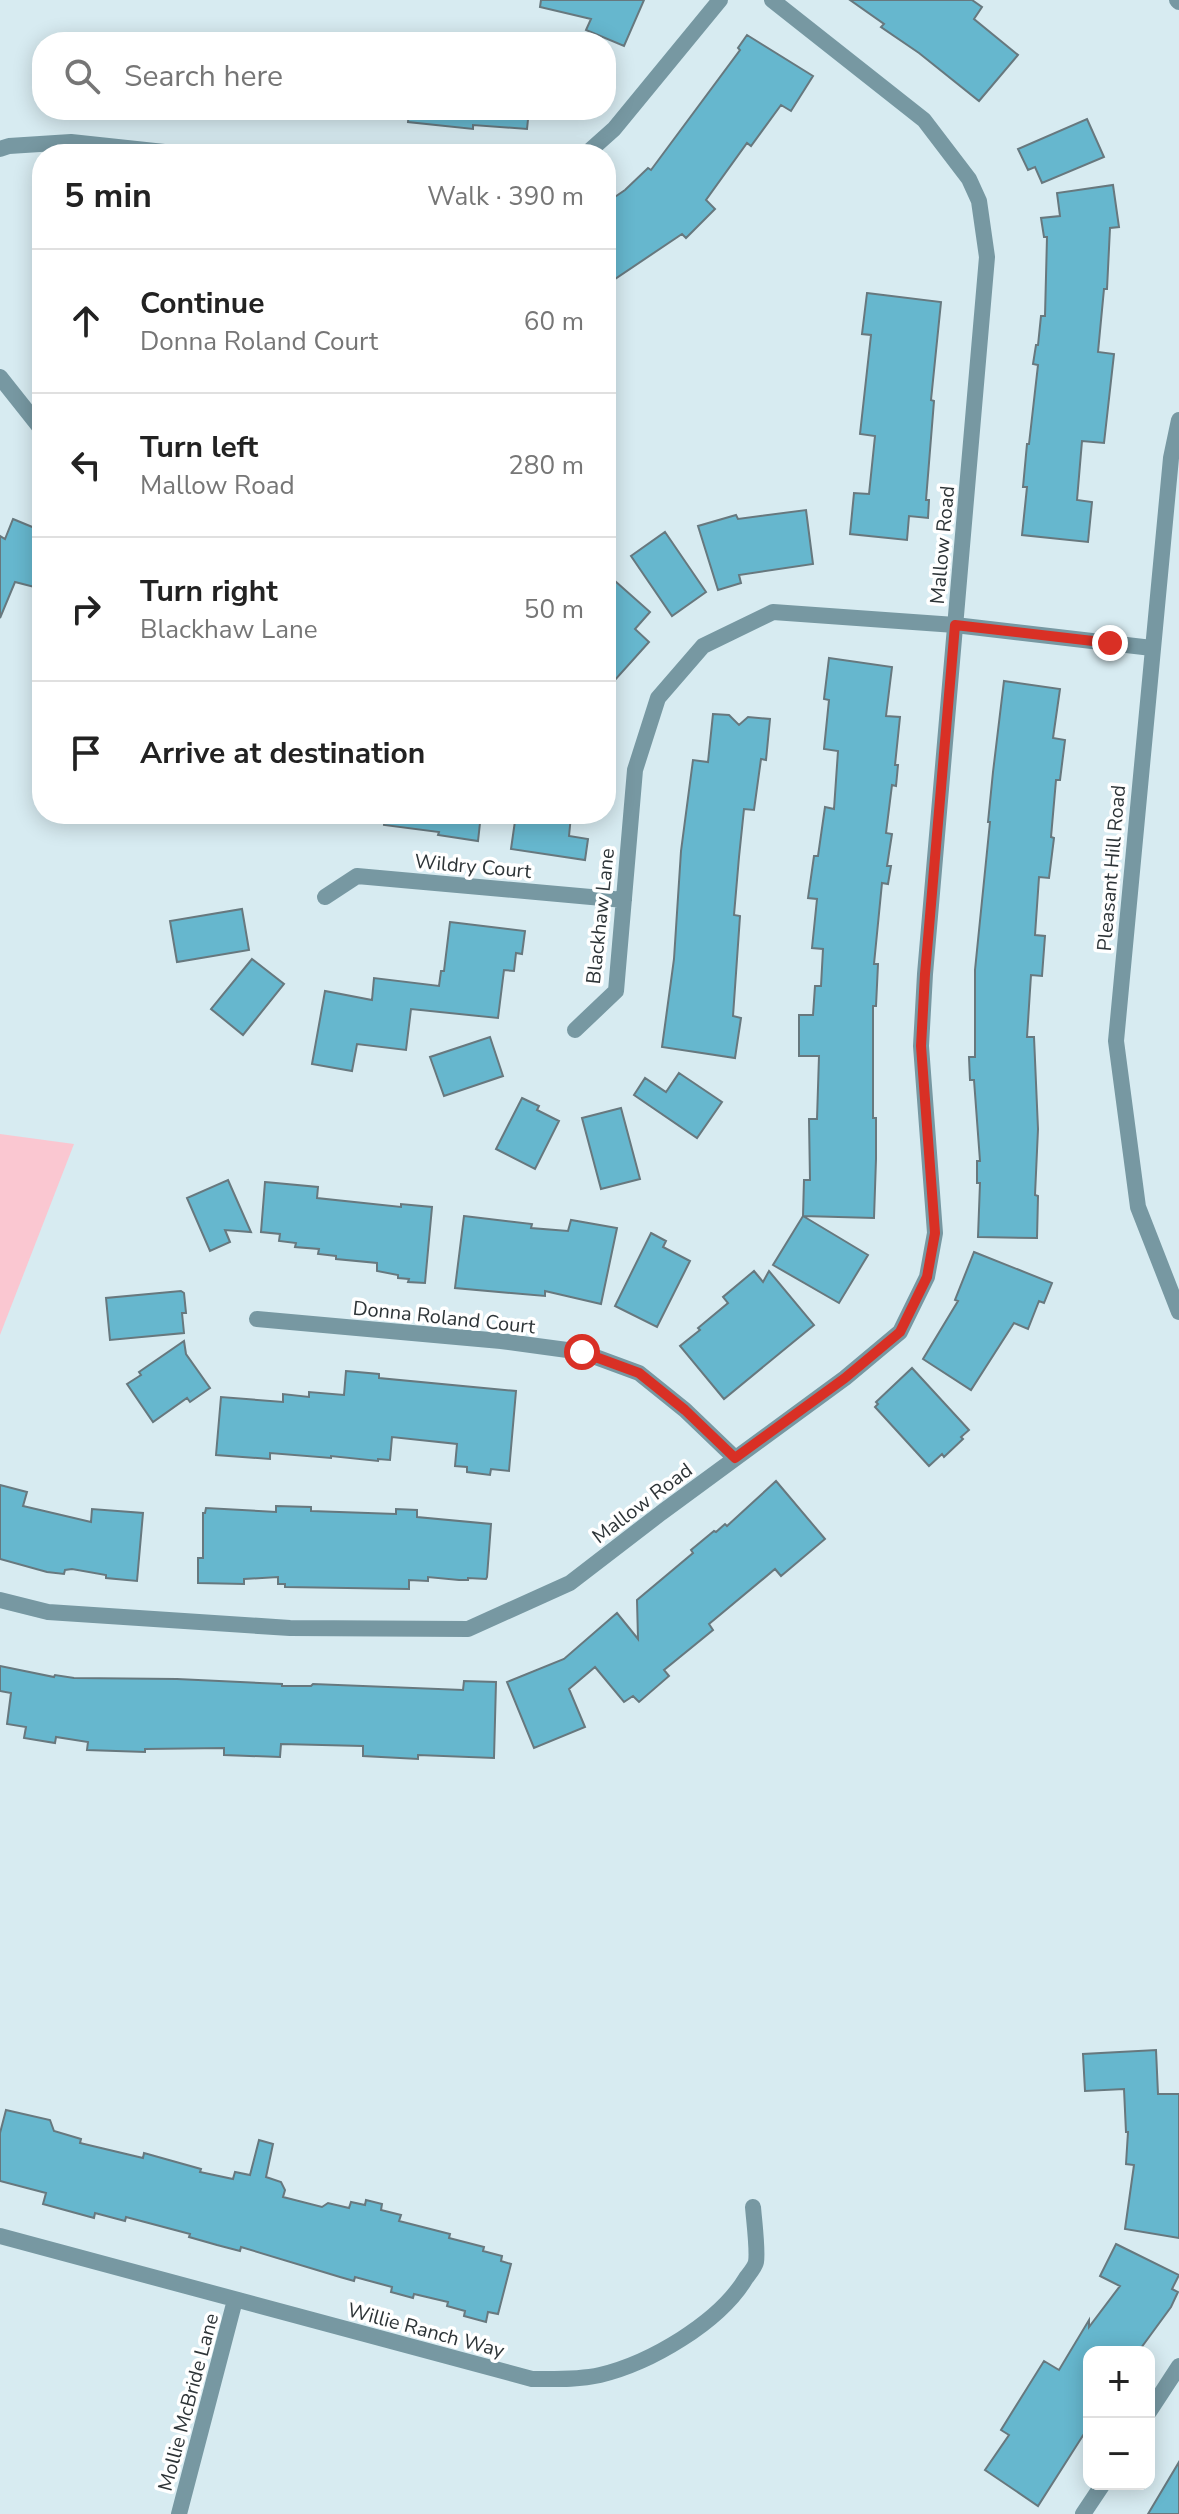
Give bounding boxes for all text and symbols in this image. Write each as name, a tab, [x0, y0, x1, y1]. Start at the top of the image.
search box	[32, 32, 616, 120]
icon: search	[60, 54, 104, 98]
text: Search here	[124, 56, 283, 97]
text: 5 min	[64, 173, 152, 219]
text: Walk · 390 m	[427, 179, 584, 214]
text: Continue	[140, 283, 265, 324]
icon: ahead	[64, 299, 108, 343]
text: 60 m	[524, 304, 584, 339]
text: Donna Roland Court	[140, 324, 378, 359]
text: Turn left	[140, 427, 258, 468]
icon: left	[64, 443, 108, 487]
text: 280 m	[508, 448, 584, 483]
text: Mallow Road	[140, 468, 295, 503]
street label: Mallow Road	[924, 485, 961, 605]
text: Turn right	[140, 571, 278, 612]
icon: right	[64, 587, 108, 631]
text: 50 m	[524, 592, 584, 627]
text: Blackhaw Lane	[140, 612, 318, 647]
route end	[1092, 625, 1128, 661]
icon: arrive	[64, 731, 108, 775]
text: Arrive at destination	[140, 733, 425, 774]
street label: Pleasant Hill Road	[1091, 784, 1132, 952]
street label: Blackhaw Lane	[580, 847, 621, 985]
street label: Wildry Court	[413, 848, 533, 885]
street label: Donna Roland Court	[351, 1294, 537, 1341]
route start	[564, 1334, 600, 1370]
street label: Mallow Road	[587, 1457, 698, 1550]
street label: Willie Ranch Way	[344, 2297, 508, 2365]
street label: Mollie McBride Lane	[152, 2310, 225, 2494]
map controls	[1083, 2346, 1155, 2490]
button: +	[1083, 2346, 1155, 2418]
button: −	[1083, 2418, 1155, 2490]

